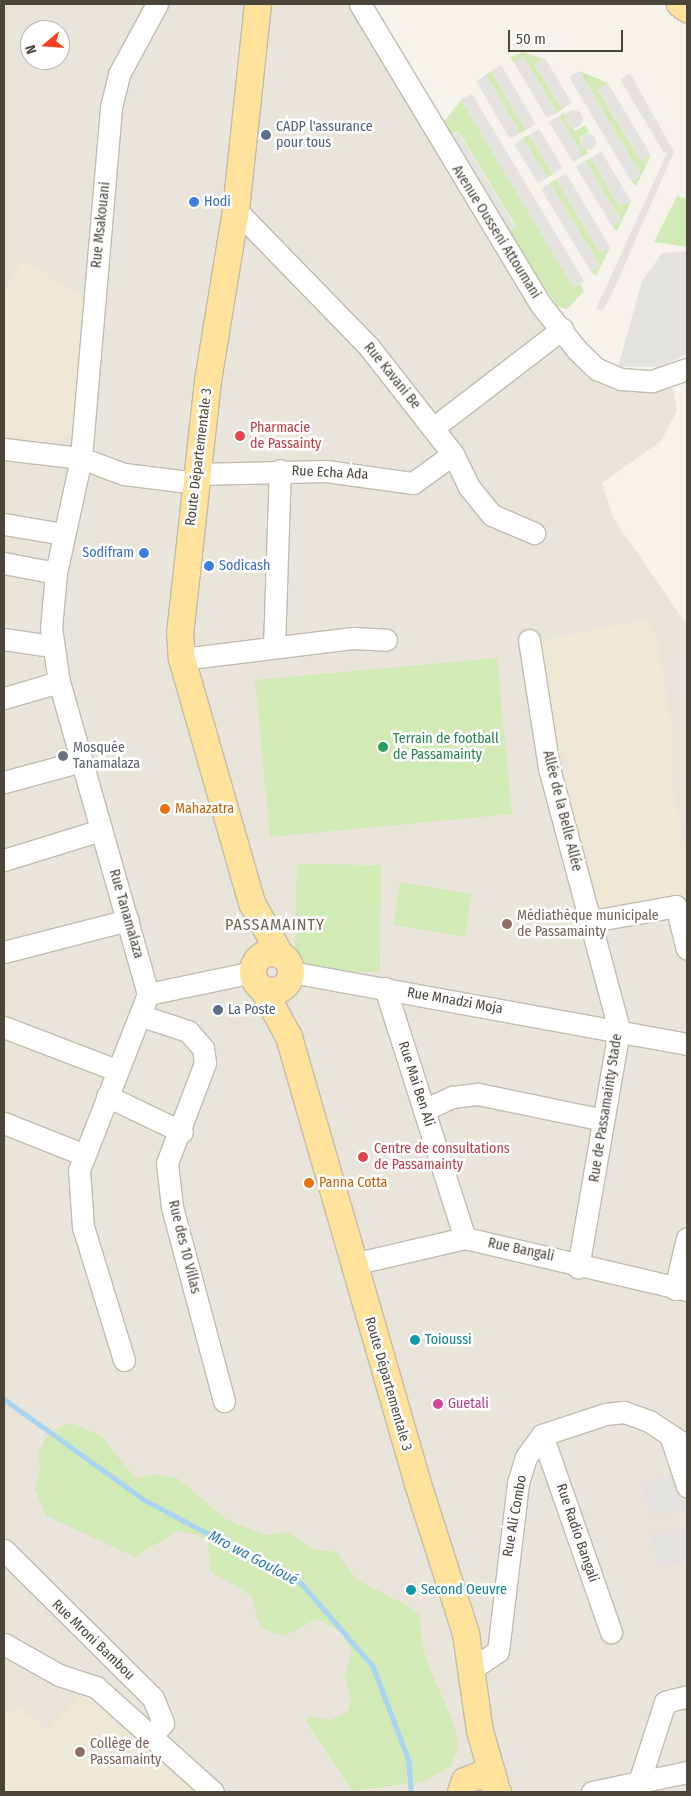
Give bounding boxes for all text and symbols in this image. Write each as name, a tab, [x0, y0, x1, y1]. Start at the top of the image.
north arrow	[20, 20, 70, 70]
scale bar	[511, 20, 626, 52]
text: 50 m	[516, 30, 546, 48]
text: N	[22, 43, 41, 56]
place label: CADP l'assurance pour tous	[276, 119, 373, 152]
marker: CADP l'assurance pour tous	[260, 129, 272, 141]
street label: Avenue Ousseni Attoumani	[448, 162, 544, 302]
street label: Rue Msakouani	[88, 181, 114, 269]
place label: Hodi	[204, 194, 231, 210]
marker: Hodi	[188, 196, 200, 208]
street label: Rue Kavani Be	[360, 339, 424, 413]
street label: Route Départementale 3	[182, 387, 216, 527]
place label: Pharmacie de Passainty	[250, 420, 321, 452]
marker: Pharmacie de Passainty	[234, 430, 246, 442]
street label: Rue Echa Ada	[291, 463, 369, 483]
place label: Sodifram	[82, 545, 134, 561]
marker: Sodifram	[138, 547, 150, 559]
place label: Sodicash	[219, 558, 270, 574]
marker: Sodicash	[203, 560, 215, 572]
place label: Terrain de football de Passamainty	[393, 731, 499, 764]
place label: Mosquée Tanamalaza	[73, 740, 140, 772]
marker: Terrain de football de Passamainty	[377, 741, 389, 753]
street label: Allée de la Belle Allée	[539, 749, 585, 873]
marker: Mosquée Tanamalaza	[57, 750, 69, 762]
place label: Mahazatra	[175, 801, 234, 817]
marker: Mahazatra	[159, 803, 171, 815]
street label: Rue Tanamalaza	[105, 867, 147, 961]
place label: Médiathèque municipale de Passamainty	[517, 908, 659, 940]
district label: PASSAMAINTY	[224, 915, 326, 935]
marker: Médiathèque municipale de Passamainty	[501, 918, 513, 930]
street label: Rue Mnadzi Moja	[406, 984, 504, 1018]
place label: La Poste	[228, 1002, 276, 1018]
marker: La Poste	[212, 1004, 224, 1016]
street label: Rue de Passamainty Stade	[586, 1033, 626, 1183]
street label: Rue Mai Ben Ali	[394, 1039, 438, 1129]
place label: Centre de consultations de Passamainty	[374, 1141, 510, 1174]
marker: Centre de consultations de Passamainty	[356, 1150, 370, 1164]
place label: Panna Cotta	[319, 1175, 387, 1191]
marker: Panna Cotta	[303, 1177, 315, 1189]
street label: Rue des 10 Villas	[164, 1199, 204, 1295]
street label: Rue Bangali	[486, 1235, 556, 1265]
street label: Route Départementale 3	[361, 1315, 415, 1453]
place label: Toioussi	[425, 1332, 472, 1348]
marker: Toioussi	[409, 1334, 421, 1346]
place label: Guetali	[448, 1396, 489, 1412]
marker: Guetali	[432, 1398, 444, 1410]
street label: Rue Ali Combo	[500, 1474, 530, 1558]
street label: Rue Radio Bangali	[552, 1481, 602, 1585]
water label: Mro wa Gouloué	[205, 1527, 301, 1589]
place label: Second Oeuvre	[421, 1582, 507, 1598]
marker: Second Oeuvre	[405, 1584, 417, 1596]
street label: Rue Mroni Bambou	[48, 1596, 138, 1684]
place label: Collège de Passamainty	[90, 1736, 161, 1768]
marker: Collège de Passamainty	[74, 1746, 86, 1758]

